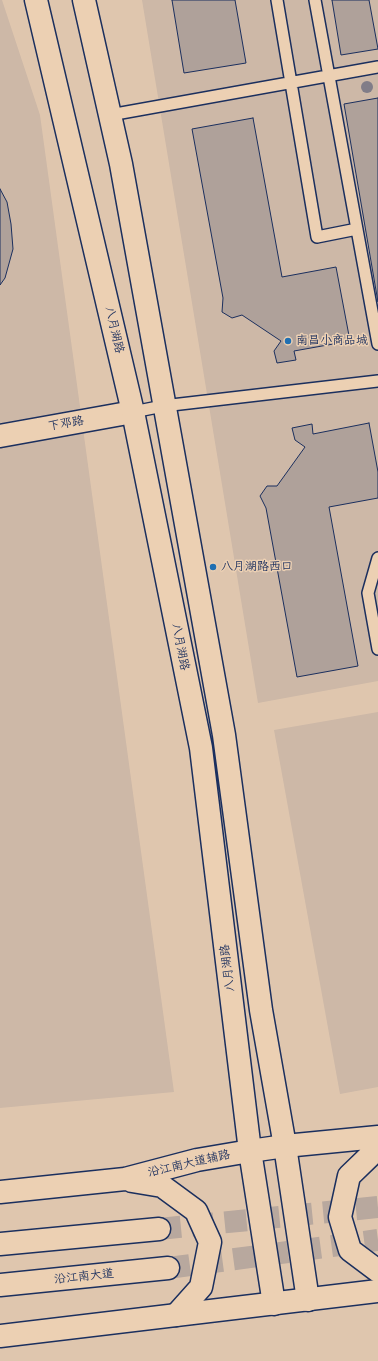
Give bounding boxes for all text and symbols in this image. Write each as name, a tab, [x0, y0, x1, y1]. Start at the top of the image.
street label: 八月湖路	[102, 305, 126, 355]
place label: 南昌小商品城	[296, 334, 368, 348]
marker: 南昌小商品城	[283, 336, 293, 346]
street label: 下邓路	[47, 414, 85, 434]
place label: 八月湖路西口	[221, 560, 293, 574]
marker: 八月湖路西口	[208, 562, 218, 572]
street label: 八月湖路	[168, 622, 192, 672]
street label: 八月湖路	[218, 943, 238, 993]
street label: 沿江南大道辅路	[146, 1148, 232, 1180]
street label: 沿江南大道	[53, 1267, 115, 1287]

